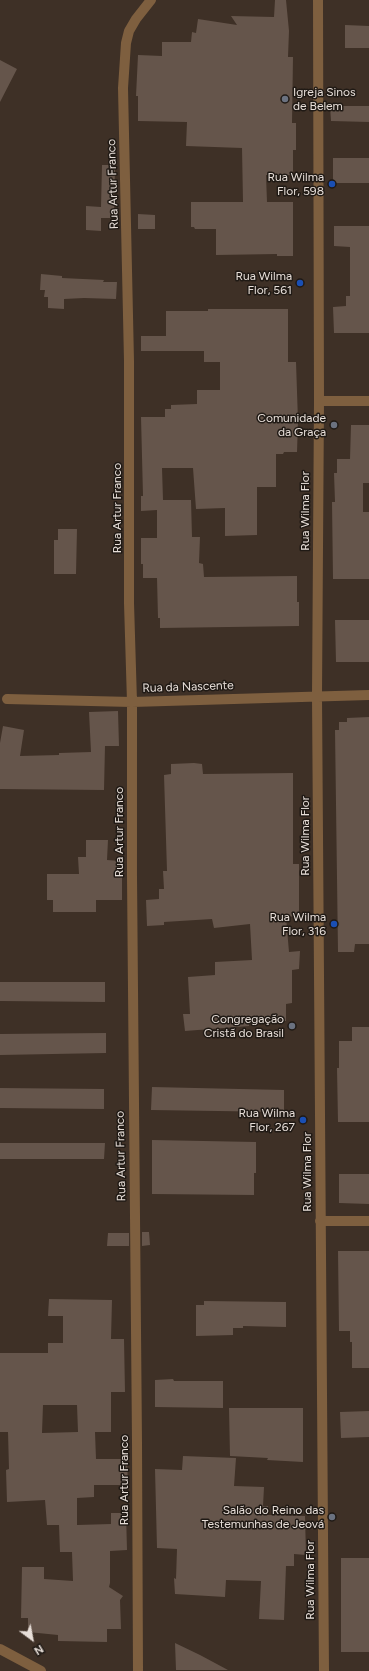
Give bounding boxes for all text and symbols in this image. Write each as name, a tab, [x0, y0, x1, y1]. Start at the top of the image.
place label: Igreja Sinos de Belem	[293, 85, 356, 113]
marker: Igreja Sinos de Belem	[280, 94, 290, 104]
street label: Rua Artur Franco	[104, 139, 122, 229]
place label: Rua Wilma Flor, 598	[267, 170, 324, 198]
marker: Rua Wilma Flor, 598	[327, 179, 337, 189]
place label: Rua Wilma Flor, 561	[235, 269, 292, 297]
marker: Rua Wilma Flor, 561	[295, 278, 305, 288]
place label: Comunidade da Graça	[257, 411, 326, 439]
marker: Comunidade da Graça	[329, 420, 339, 430]
street label: Rua Artur Franco	[110, 463, 124, 553]
street label: Rua Wilma Flor	[298, 471, 312, 551]
street label: Rua da Nascente	[142, 678, 234, 696]
street label: Rua Artur Franco	[112, 787, 126, 877]
street label: Rua Wilma Flor	[298, 796, 312, 876]
place label: Rua Wilma Flor, 316	[269, 910, 326, 938]
marker: Rua Wilma Flor, 316	[329, 919, 339, 929]
place label: Congregação Cristã do Brasil	[204, 1012, 284, 1040]
marker: Congregação Cristã do Brasil	[287, 1021, 297, 1031]
place label: Rua Wilma Flor, 267	[238, 1106, 295, 1134]
street label: Rua Artur Franco	[113, 1111, 129, 1201]
marker: Rua Wilma Flor, 267	[298, 1115, 308, 1125]
street label: Rua Wilma Flor	[300, 1132, 314, 1212]
street label: Rua Artur Franco	[117, 1435, 131, 1525]
place label: Salão do Reino das Testemunhas de Jeová	[202, 1503, 324, 1531]
marker: Salão do Reino das Testemunhas de Jeová	[327, 1512, 337, 1522]
street label: Rua Wilma Flor	[303, 1540, 317, 1620]
north arrow	[12, 1619, 52, 1659]
text: N	[32, 1642, 46, 1657]

